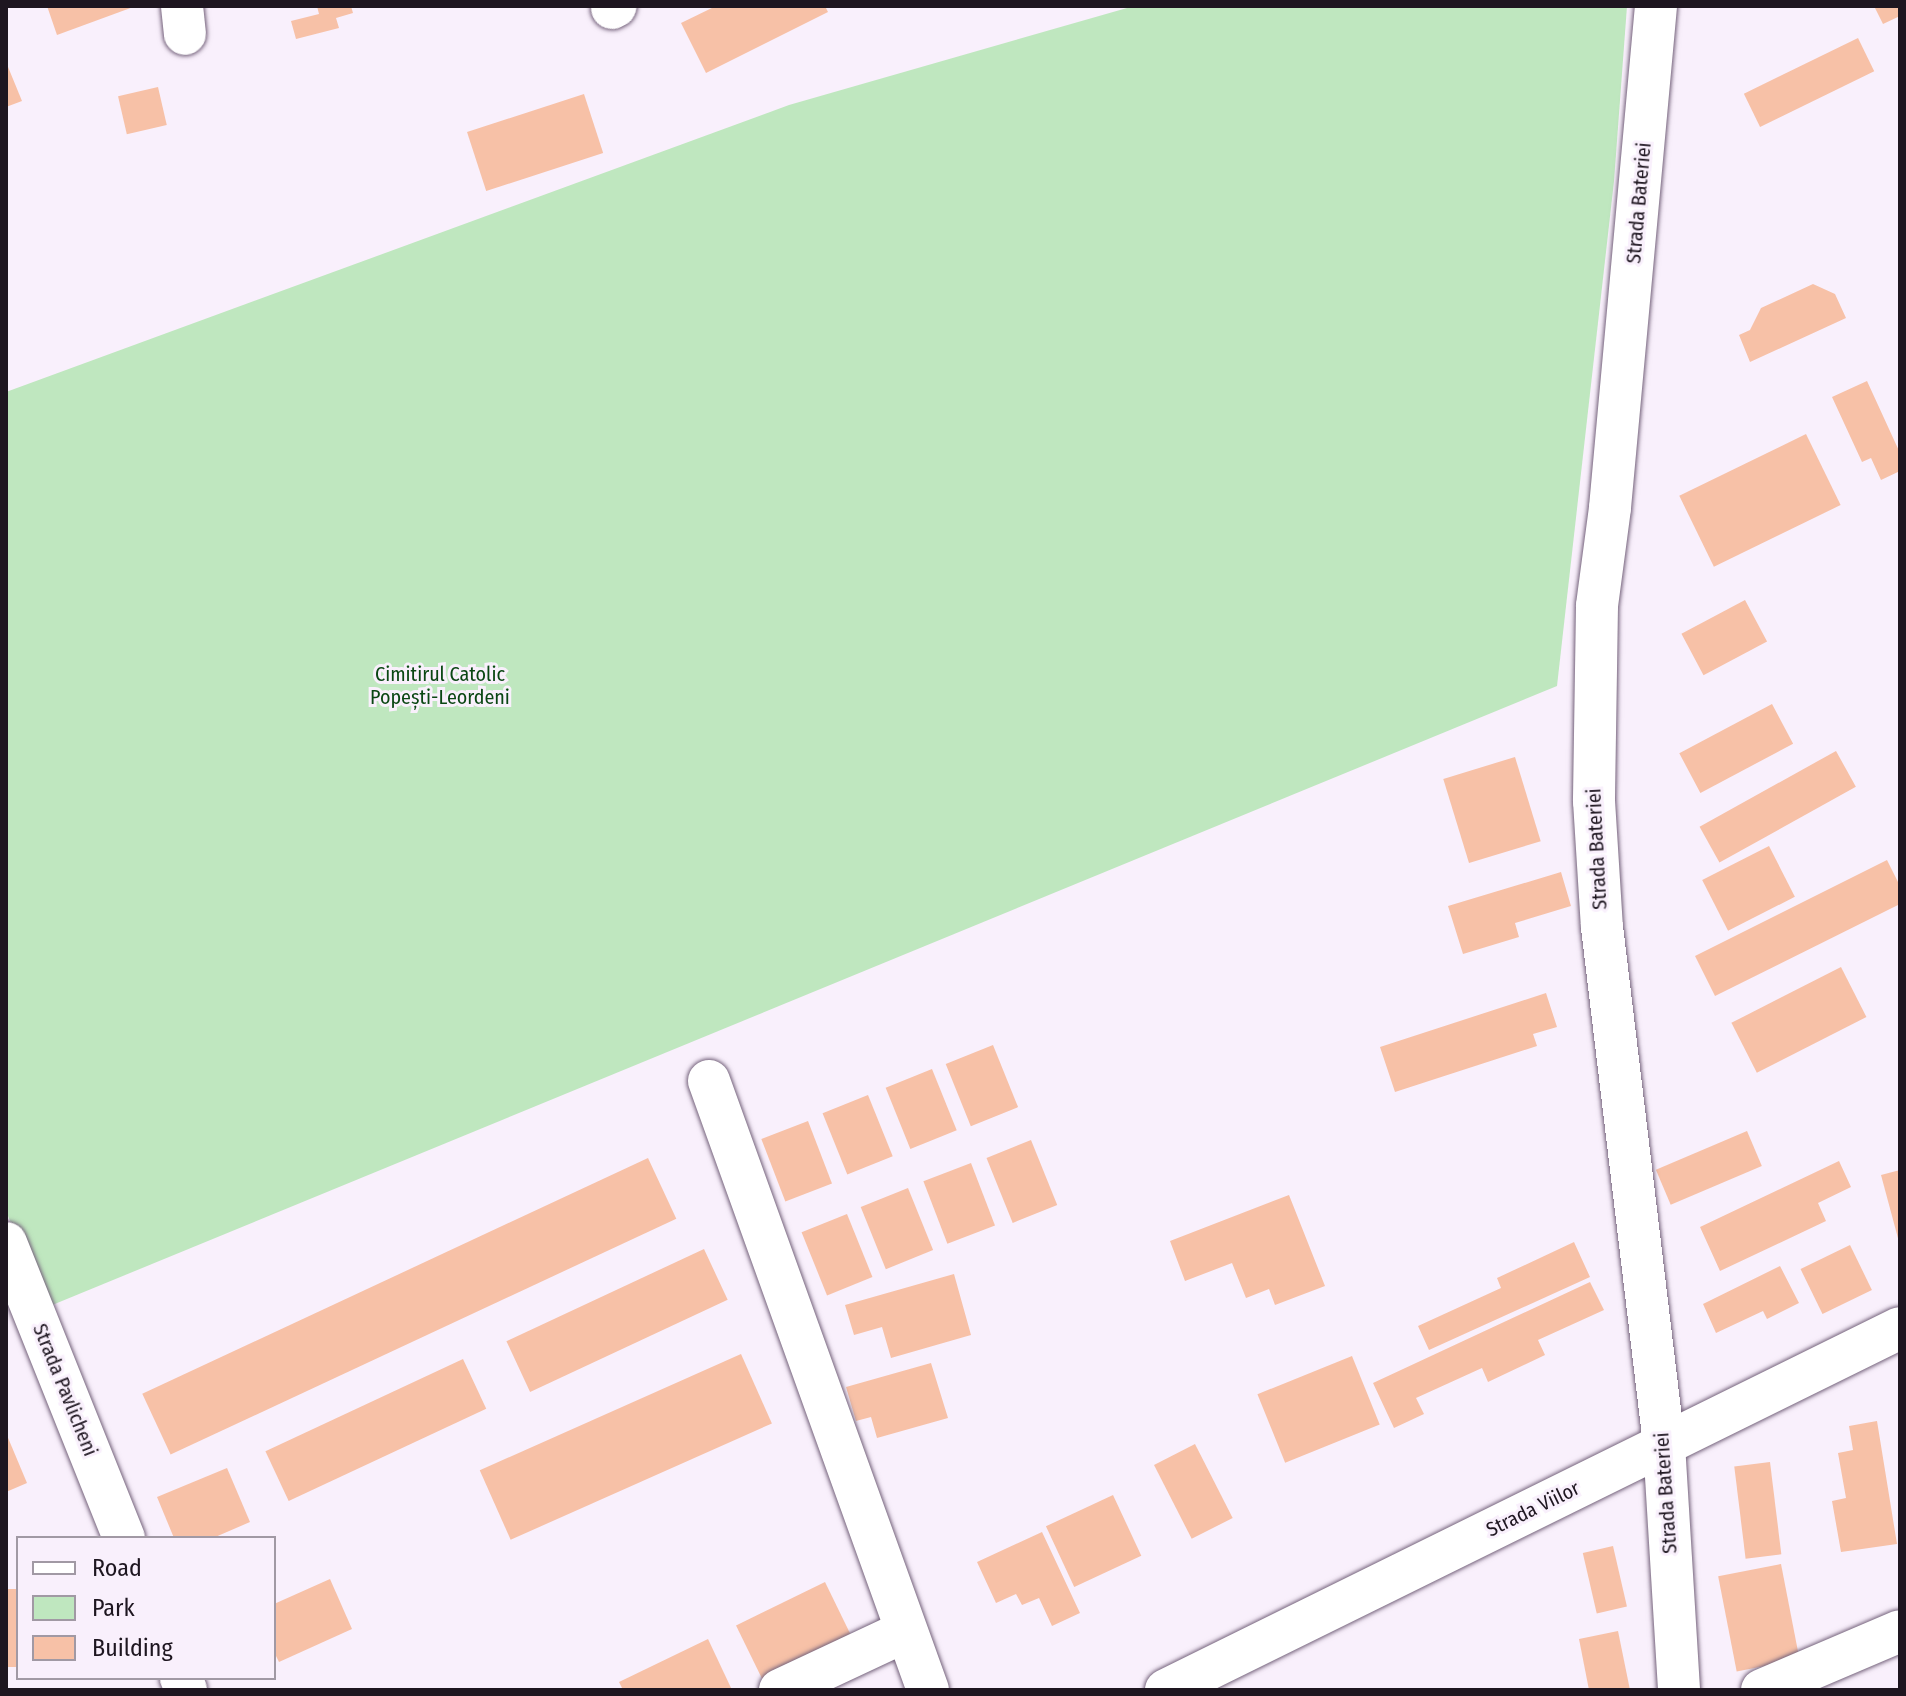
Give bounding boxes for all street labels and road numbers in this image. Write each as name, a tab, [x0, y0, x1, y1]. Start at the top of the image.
street label: Strada Bateriei	[1622, 141, 1656, 265]
street label: Strada Bateriei	[1582, 788, 1612, 910]
street label: Strada Pavlicheni	[28, 1320, 102, 1460]
street label: Strada Bateriei	[1650, 1431, 1682, 1555]
street label: Strada Viilor	[1482, 1476, 1584, 1542]

